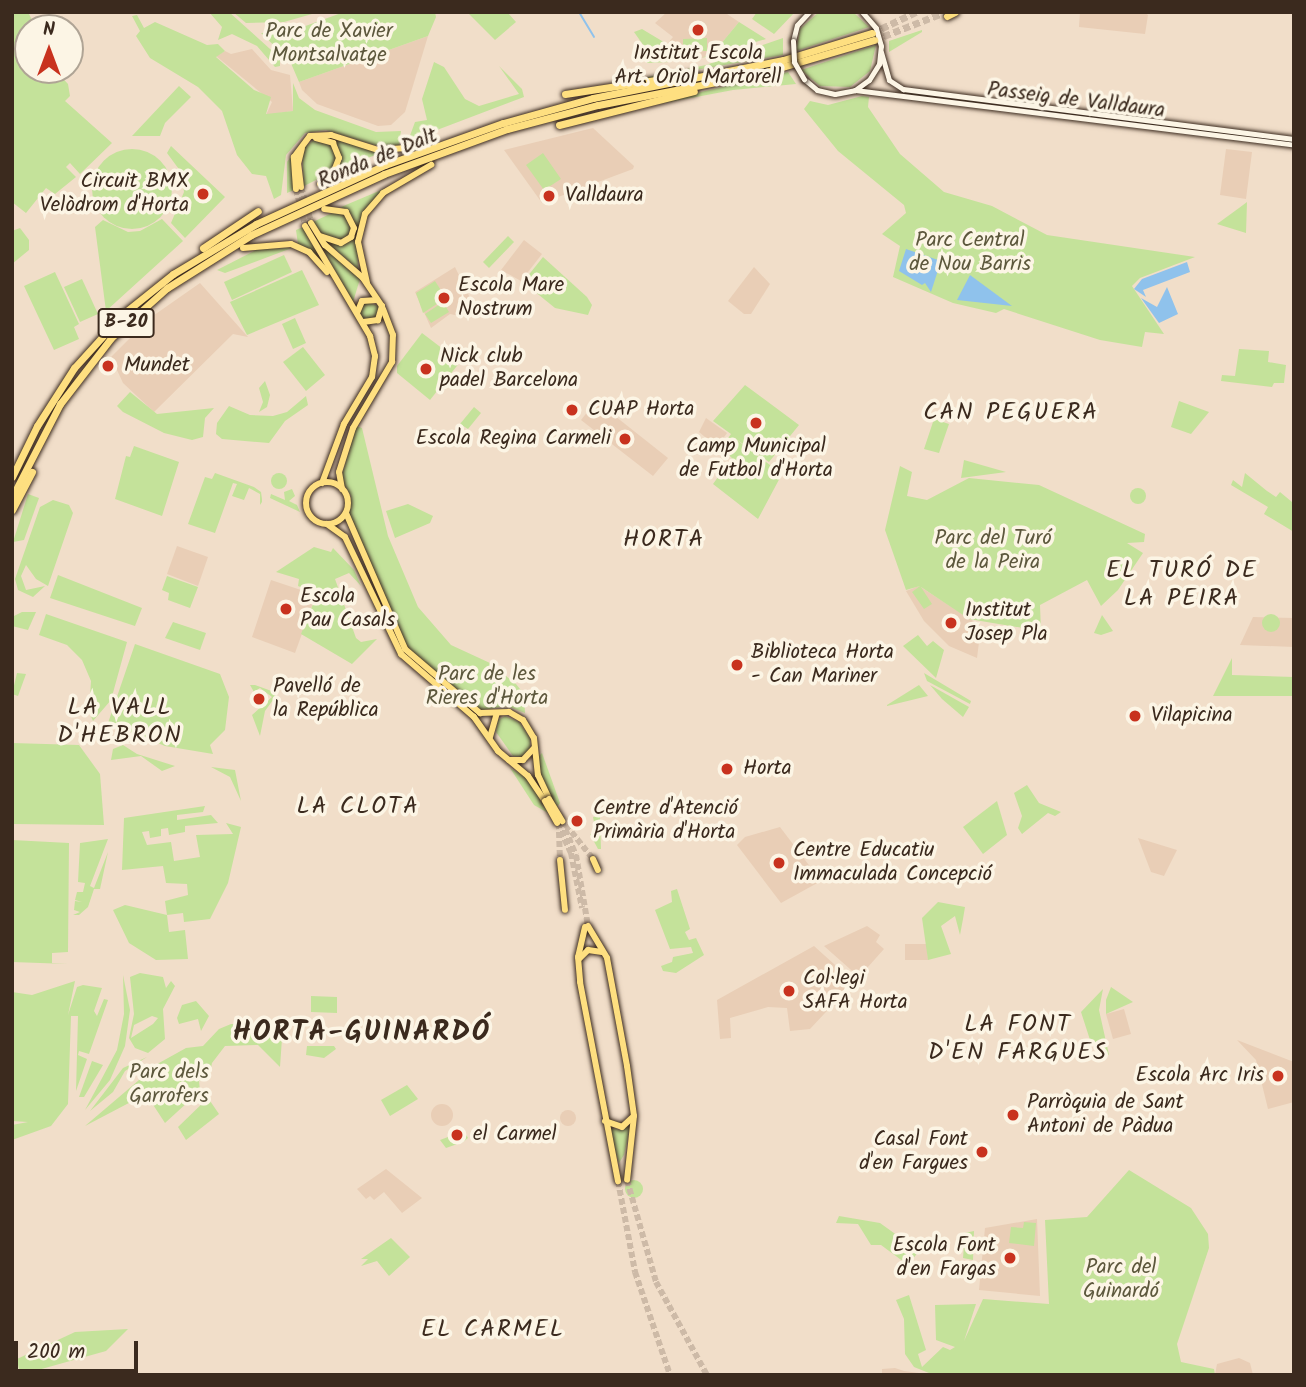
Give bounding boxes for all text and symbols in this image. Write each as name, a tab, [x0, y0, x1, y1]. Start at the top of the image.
north arrow	[14, 14, 84, 84]
text: N	[43, 15, 55, 45]
park label: Parc de Xavier Montsalvatge	[265, 19, 393, 69]
marker: Institut Escola Art. Oriol Martorell	[690, 22, 706, 38]
place label: Institut Escola Art. Oriol Martorell	[615, 41, 781, 91]
street label: Passeig de Valldaura	[986, 78, 1166, 124]
street label: Ronda de Dalt	[315, 124, 441, 194]
place label: Circuit BMX Velòdrom d'Horta	[40, 169, 189, 219]
place label: Valldaura	[565, 183, 644, 209]
marker: Circuit BMX Velòdrom d'Horta	[195, 186, 211, 202]
marker: Valldaura	[539, 186, 559, 206]
park label: Parc Central de Nou Barris	[909, 228, 1031, 278]
place label: Escola Mare Nostrum	[458, 273, 564, 323]
marker: Escola Mare Nostrum	[436, 290, 452, 306]
road number: B-20	[96, 308, 156, 338]
place label: Nick club padel Barcelona	[440, 344, 578, 394]
place label: Mundet	[124, 353, 190, 379]
marker: Mundet	[98, 356, 118, 376]
marker: Nick club padel Barcelona	[418, 361, 434, 377]
place label: CUAP Horta	[588, 397, 694, 423]
district label: CAN PEGUERA	[925, 399, 1097, 427]
marker: CUAP Horta	[562, 400, 582, 420]
marker: Camp Municipal de Futbol d'Horta	[748, 415, 764, 431]
place label: Escola Regina Carmeli	[416, 426, 611, 452]
marker: Escola Regina Carmeli	[617, 431, 633, 447]
place label: Camp Municipal de Futbol d'Horta	[679, 434, 833, 484]
district label: HORTA	[624, 526, 704, 554]
park label: Parc del Turó de la Peira	[934, 526, 1052, 576]
district label: EL TURÓ DE LA PEIRA	[1107, 557, 1257, 613]
place label: Escola Pau Casals	[300, 584, 395, 634]
place label: Institut Josep Pla	[965, 598, 1048, 648]
marker: Escola Pau Casals	[278, 601, 294, 617]
marker: Institut Josep Pla	[943, 615, 959, 631]
place label: Biblioteca Horta - Can Mariner	[751, 640, 894, 690]
marker: Biblioteca Horta - Can Mariner	[729, 657, 745, 673]
park label: Parc de les Rieres d'Horta	[426, 662, 548, 712]
place label: Pavelló de la República	[273, 674, 379, 724]
marker: Pavelló de la República	[251, 691, 267, 707]
district label: LA VALL D'HEBRON	[58, 694, 182, 750]
place label: Vilapicina	[1151, 703, 1233, 729]
marker: Vilapicina	[1125, 706, 1145, 726]
place label: Horta	[743, 756, 792, 782]
marker: Horta	[717, 759, 737, 779]
district label: LA CLOTA	[298, 793, 418, 821]
place label: Centre d'Atenció Primària d'Horta	[593, 796, 738, 846]
marker: Centre d'Atenció Primària d'Horta	[567, 811, 587, 831]
place label: Centre Educatiu Immaculada Concepció	[793, 838, 992, 888]
marker: Centre Educatiu Immaculada Concepció	[771, 855, 787, 871]
place label: Col·legi SAFA Horta	[803, 966, 908, 1016]
marker: Col·legi SAFA Horta	[781, 983, 797, 999]
district label: LA FONT D'EN FARGUES	[930, 1011, 1106, 1067]
district label: HORTA-GUINARDÓ	[235, 1016, 489, 1050]
park label: Parc dels Garrofers	[129, 1060, 209, 1110]
place label: Escola Arc Iris	[1136, 1063, 1264, 1089]
marker: Escola Arc Iris	[1270, 1068, 1286, 1084]
place label: Parròquia de Sant Antoni de Pàdua	[1027, 1090, 1184, 1140]
marker: Parròquia de Sant Antoni de Pàdua	[1005, 1107, 1021, 1123]
place label: el Carmel	[473, 1122, 557, 1148]
marker: el Carmel	[447, 1125, 467, 1145]
place label: Casal Font d'en Fargues	[859, 1127, 968, 1177]
marker: Casal Font d'en Fargues	[974, 1144, 990, 1160]
place label: Escola Font d'en Fargas	[893, 1233, 996, 1283]
marker: Escola Font d'en Fargas	[1002, 1250, 1018, 1266]
park label: Parc del Guinardó	[1083, 1255, 1159, 1305]
district label: EL CARMEL	[422, 1316, 564, 1344]
scale bar	[18, 1328, 142, 1372]
text: 200 m	[27, 1336, 85, 1369]

